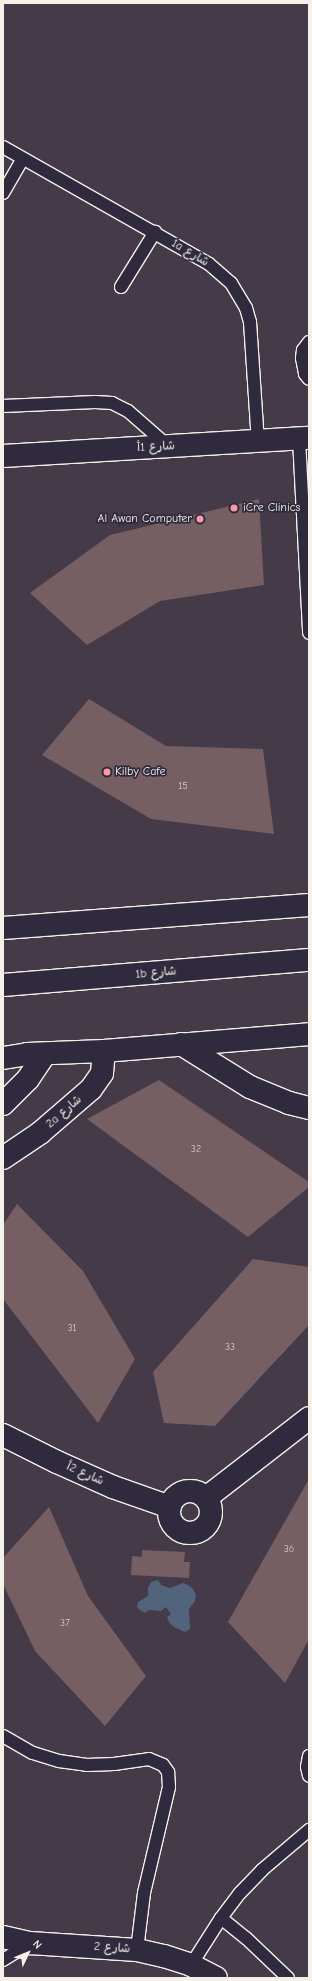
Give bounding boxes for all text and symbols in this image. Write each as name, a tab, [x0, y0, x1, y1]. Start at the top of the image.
street label: 1a شارع	[169, 236, 211, 270]
street label: شارع 1أ	[137, 439, 175, 455]
place label: iCre Clinics	[243, 501, 301, 515]
marker: iCre Clinics	[228, 502, 240, 514]
place label: Al Awan Computer	[98, 512, 192, 526]
marker: Al Awan Computer	[195, 514, 205, 524]
place label: Kilby Cafe	[115, 765, 166, 779]
marker: Kilby Cafe	[102, 767, 112, 777]
house number: 15	[178, 781, 188, 793]
street label: 1b شارع	[135, 964, 177, 982]
street label: 2a شارع	[43, 1093, 85, 1131]
house number: 32	[191, 1144, 201, 1156]
house number: 31	[67, 1323, 77, 1335]
house number: 33	[225, 1342, 235, 1354]
street label: شارع 2أ	[64, 1459, 106, 1489]
house number: 36	[284, 1544, 294, 1556]
house number: 37	[60, 1618, 70, 1630]
north arrow	[8, 1933, 48, 1973]
text: N	[30, 1937, 44, 1952]
street label: شارع 2	[93, 1940, 131, 1956]

